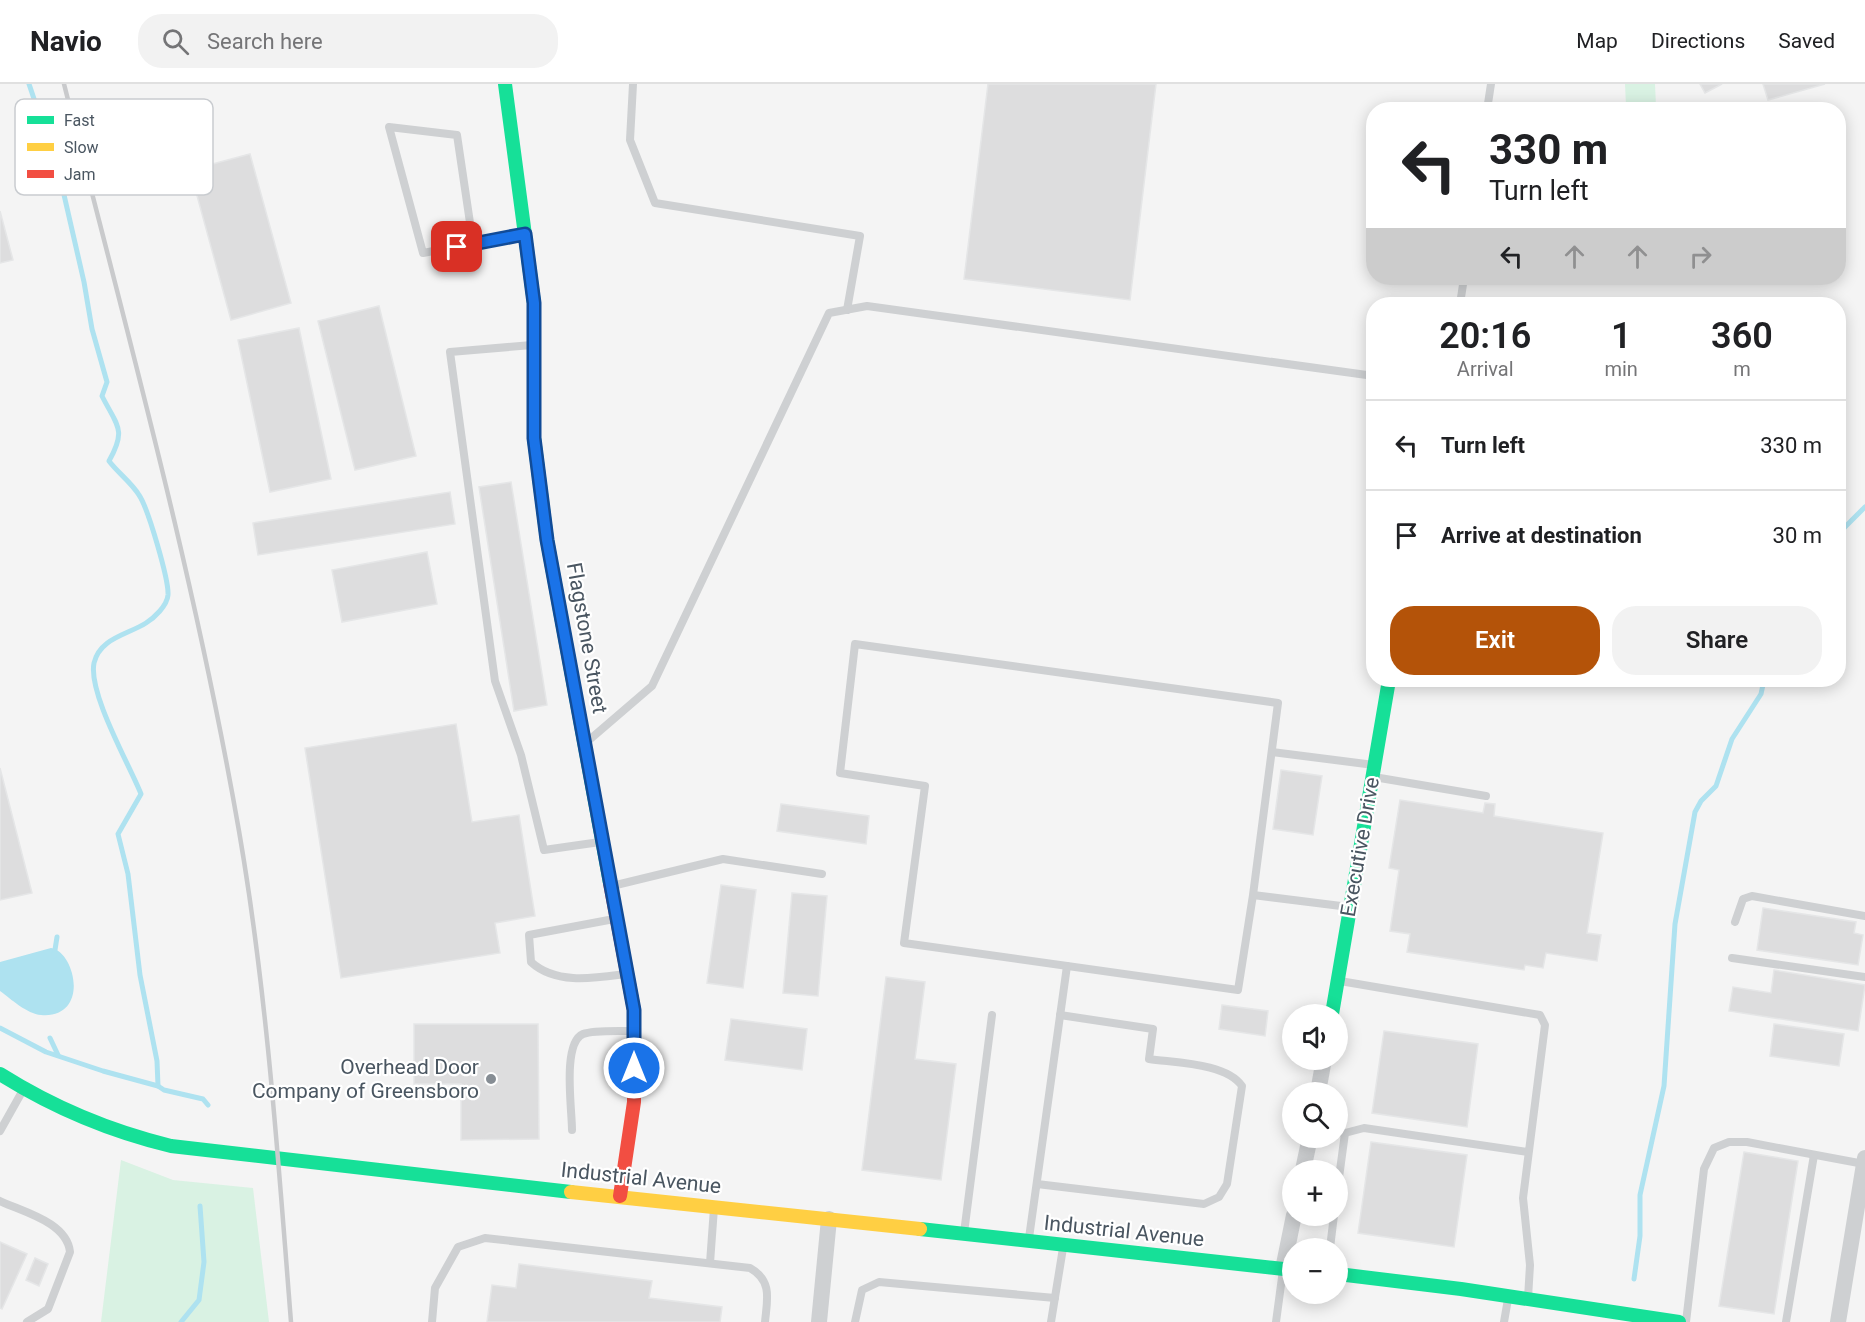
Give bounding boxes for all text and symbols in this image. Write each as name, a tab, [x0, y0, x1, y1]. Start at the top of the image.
search box	[138, 14, 558, 68]
text: Navio	[30, 25, 102, 58]
icon: search	[159, 25, 192, 58]
text: Search here	[207, 29, 323, 54]
text: Map	[1576, 29, 1618, 53]
text: Directions	[1651, 29, 1745, 53]
text: Saved	[1778, 29, 1835, 53]
legend	[15, 99, 213, 195]
text: Fast	[64, 111, 95, 130]
text: 330 m	[1489, 125, 1608, 174]
icon: left	[1390, 126, 1468, 204]
text: Slow	[64, 138, 99, 157]
text: Jam	[64, 165, 96, 184]
text: Turn left	[1489, 175, 1589, 207]
pin	[431, 221, 482, 272]
icon: arrive	[440, 230, 473, 263]
icon: left	[1495, 240, 1528, 273]
icon: ahead	[1558, 240, 1591, 273]
icon: ahead	[1621, 240, 1654, 273]
icon: right	[1684, 240, 1717, 273]
text: 20:16	[1439, 315, 1531, 357]
text: 1	[1611, 315, 1631, 357]
text: 360	[1711, 315, 1773, 357]
text: Arrival	[1457, 357, 1514, 381]
text: min	[1604, 357, 1638, 381]
text: m	[1733, 357, 1751, 381]
icon: left	[1390, 429, 1423, 462]
text: Turn left	[1441, 433, 1525, 458]
text: 330 m	[1760, 433, 1822, 458]
icon: arrive	[1390, 519, 1423, 552]
text: Arrive at destination	[1441, 523, 1642, 548]
text: 30 m	[1773, 523, 1822, 548]
street label: Flagstone Street	[562, 561, 612, 715]
button: Exit	[1390, 606, 1600, 675]
button: Share	[1612, 606, 1822, 675]
street label: Executive Drive	[1336, 775, 1384, 919]
map controls	[1282, 1004, 1348, 1304]
button: sound	[1282, 1004, 1348, 1070]
position arrow	[602, 1036, 666, 1100]
place label: Overhead Door Company of Greensboro	[252, 1055, 479, 1103]
marker: Overhead Door Company of Greensboro	[484, 1072, 498, 1086]
button: search	[1282, 1082, 1348, 1148]
street label: Industrial Avenue	[560, 1158, 722, 1198]
button: +	[1282, 1160, 1348, 1226]
street label: Industrial Avenue	[1043, 1211, 1205, 1251]
button: −	[1282, 1238, 1348, 1304]

